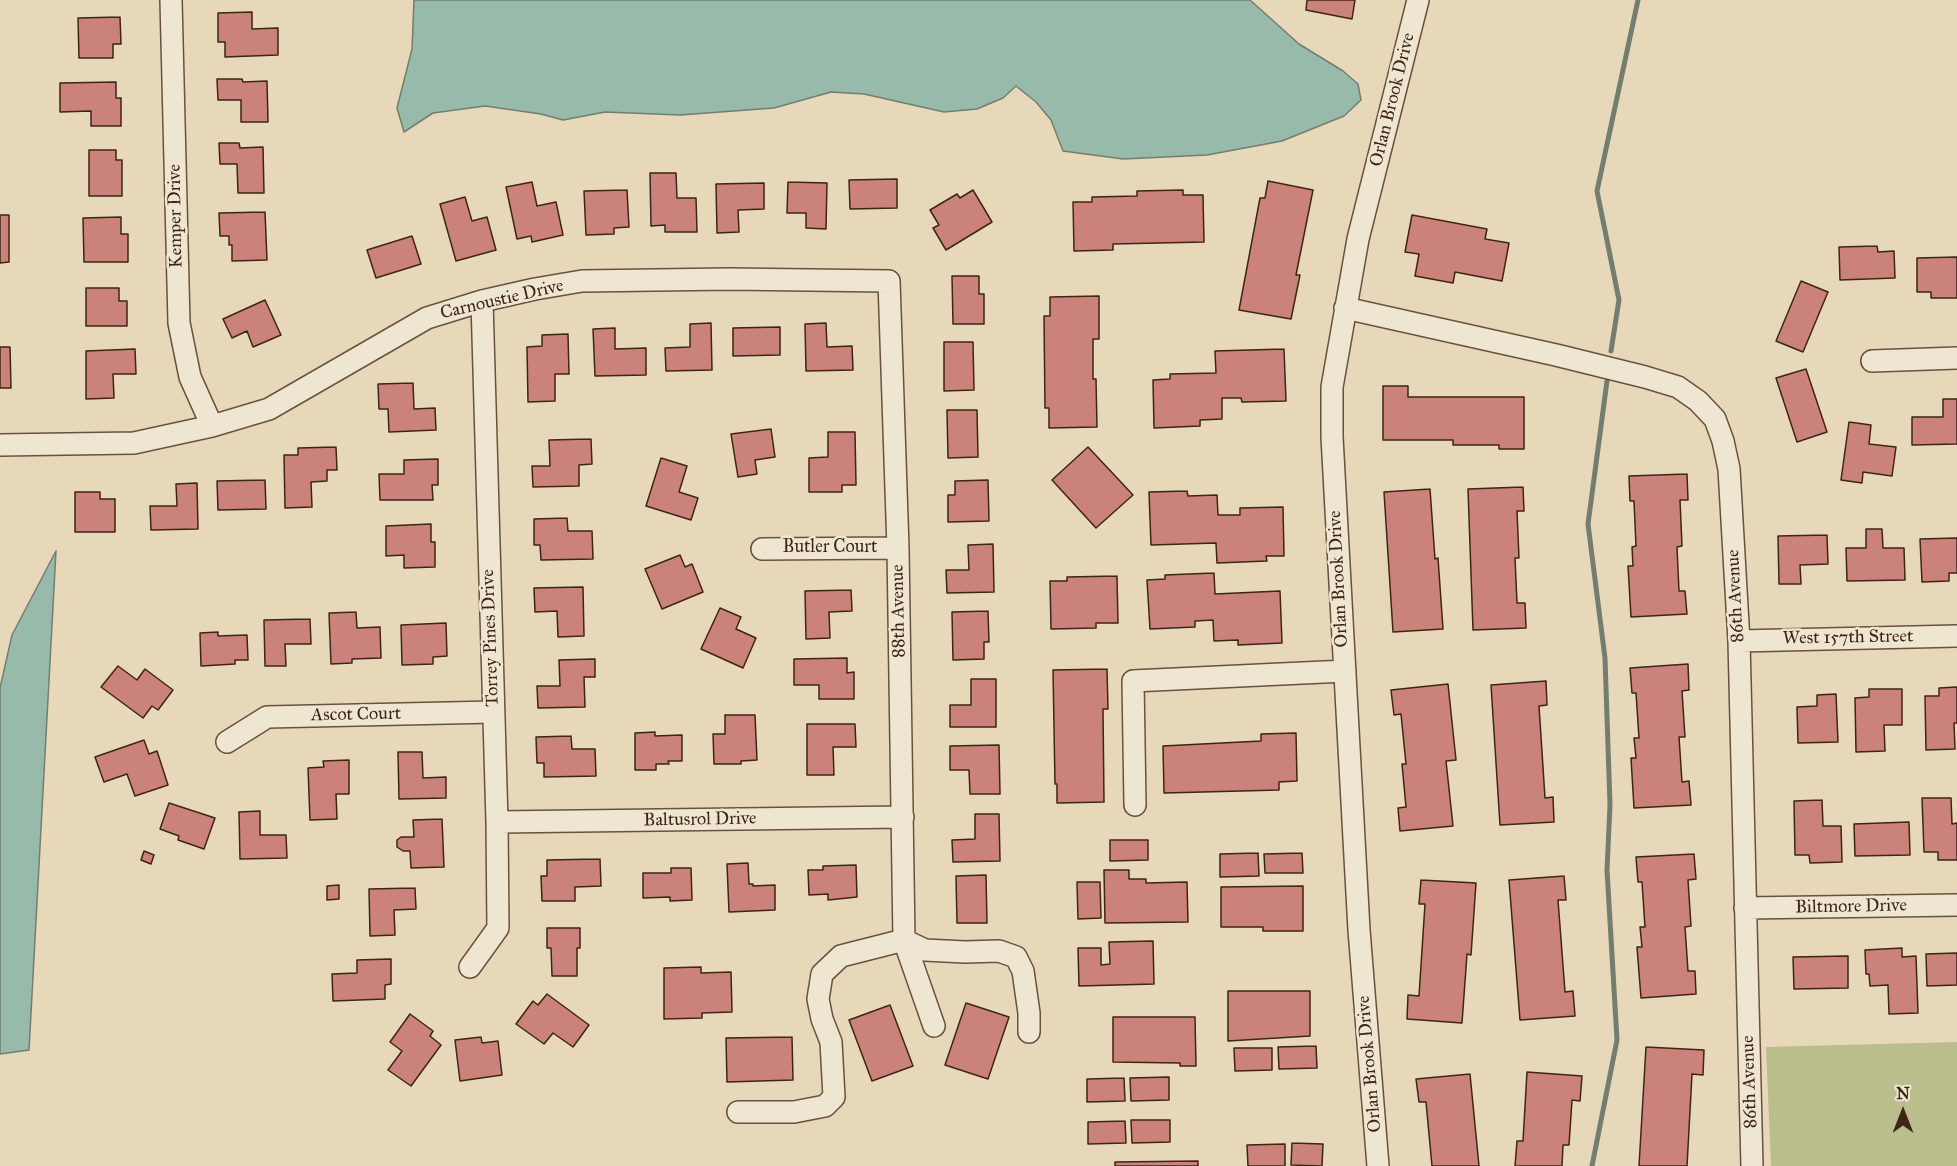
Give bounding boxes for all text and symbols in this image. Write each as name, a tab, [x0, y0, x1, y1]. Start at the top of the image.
street label: Orlan Brook Drive	[1366, 31, 1420, 169]
street label: Kemper Drive	[164, 164, 188, 268]
street label: Carnoustie Drive	[438, 275, 566, 325]
street label: Orlan Brook Drive	[1325, 510, 1353, 648]
street label: Butler Court	[783, 537, 877, 559]
street label: 86th Avenue	[1723, 549, 1749, 643]
street label: 88th Avenue	[887, 564, 911, 658]
street label: Torrey Pines Drive	[478, 569, 504, 707]
street label: West 157th Street	[1783, 626, 1913, 650]
street label: Ascot Court	[311, 703, 401, 727]
street label: Baltusrol Drive	[643, 808, 757, 832]
street label: Biltmore Drive	[1795, 895, 1907, 919]
street label: Orlan Brook Drive	[1353, 995, 1387, 1133]
street label: 86th Avenue	[1738, 1035, 1762, 1129]
north arrow	[1873, 1082, 1933, 1142]
text: N	[1896, 1084, 1910, 1103]

